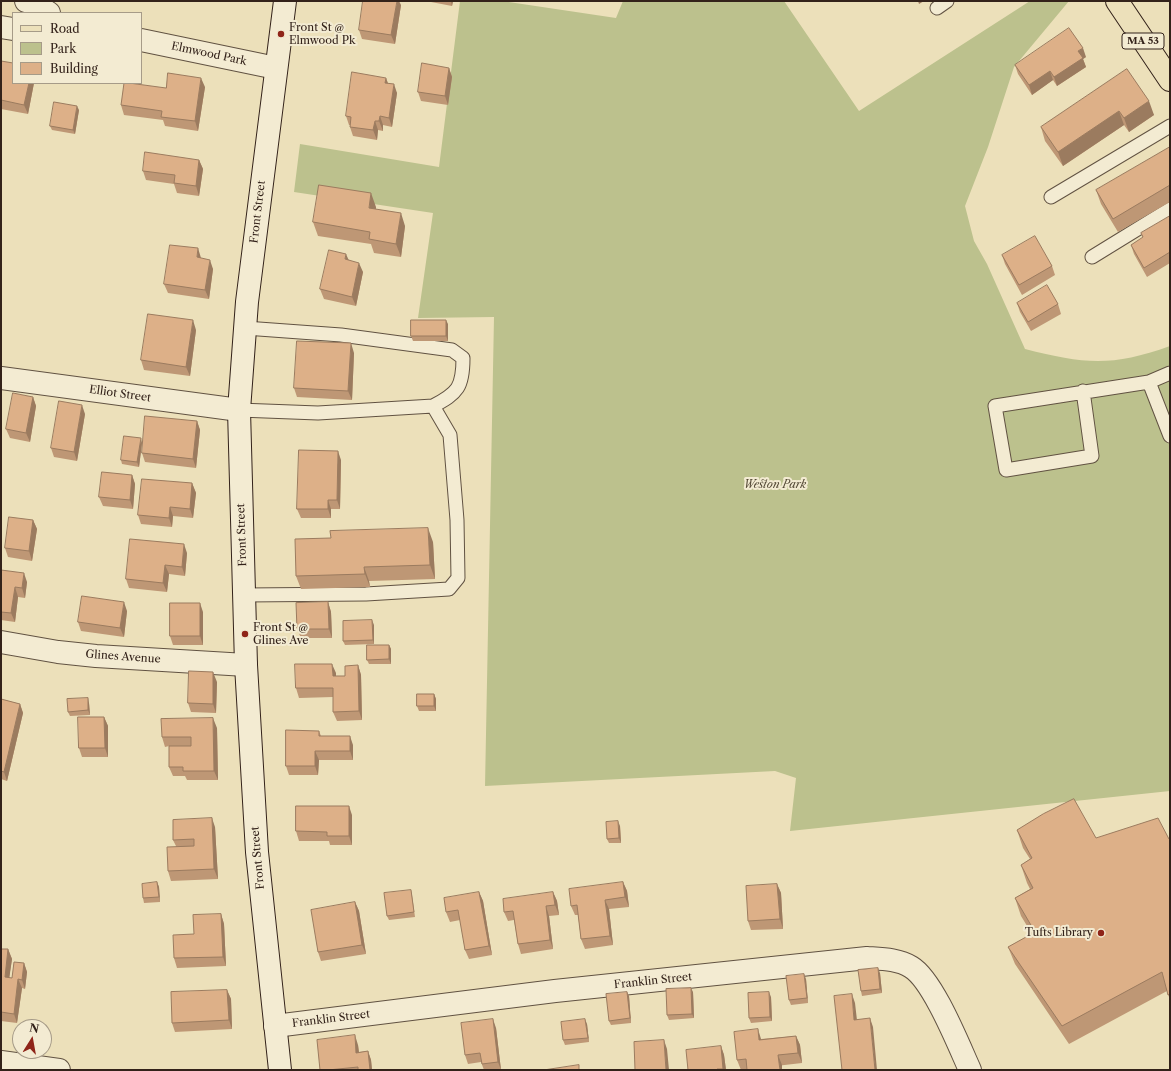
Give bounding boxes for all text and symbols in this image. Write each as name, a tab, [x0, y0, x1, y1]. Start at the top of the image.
legend	[12, 12, 142, 84]
text: Road	[50, 21, 80, 36]
place label: Front St @ Elmwood Pk	[289, 21, 355, 47]
marker: Front St @ Elmwood Pk	[276, 29, 286, 39]
road number: MA 53	[1122, 33, 1164, 49]
street label: Elmwood Park	[170, 40, 248, 68]
text: Park	[50, 41, 76, 56]
text: Building	[50, 61, 98, 76]
street label: Front Street	[248, 180, 268, 244]
street label: Elliot Street	[88, 383, 152, 405]
park label: Weston Park	[744, 478, 806, 492]
street label: Front Street	[234, 503, 250, 567]
place label: Front St @ Glines Ave	[253, 621, 309, 647]
marker: Front St @ Glines Ave	[240, 629, 250, 639]
street label: Glines Avenue	[85, 648, 161, 666]
street label: Front Street	[249, 826, 267, 890]
place label: Tufts Library	[1025, 926, 1093, 940]
marker: Tufts Library	[1096, 928, 1106, 938]
street label: Franklin Street	[613, 970, 693, 992]
street label: Franklin Street	[291, 1008, 371, 1030]
north arrow	[12, 1019, 52, 1059]
text: N	[28, 1020, 40, 1036]

